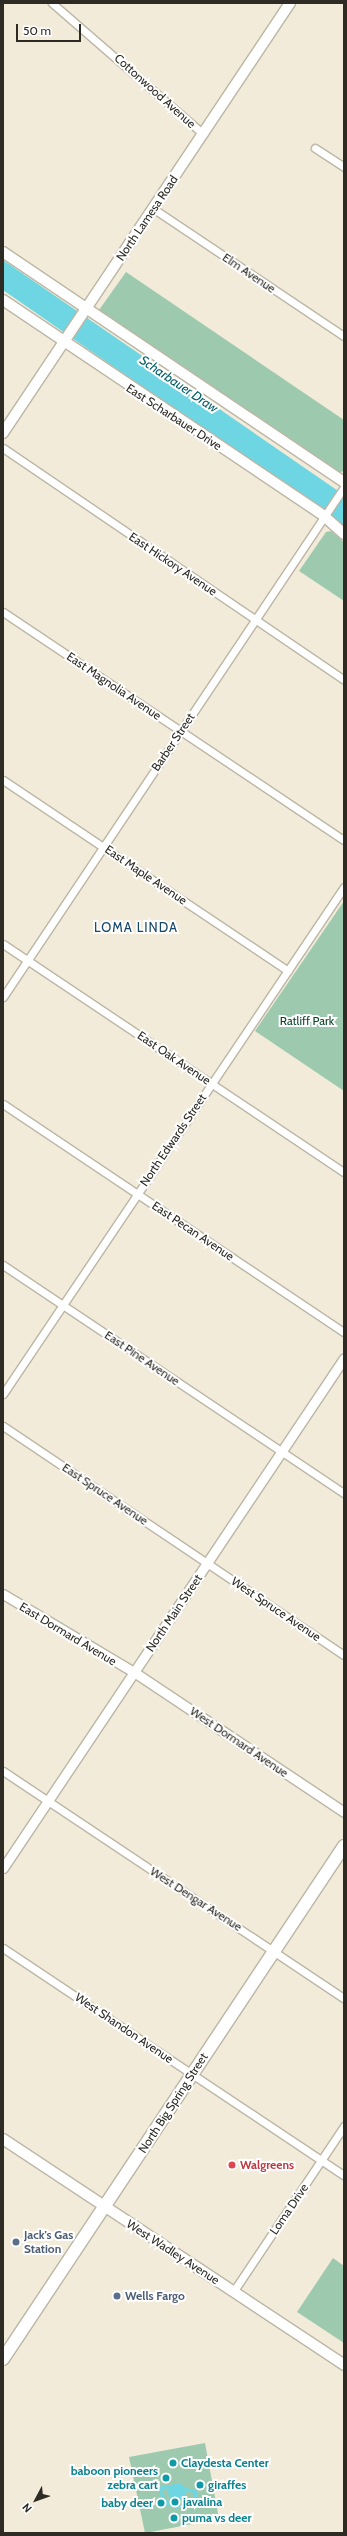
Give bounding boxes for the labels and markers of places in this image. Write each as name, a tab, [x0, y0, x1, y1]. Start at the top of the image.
place label: Walgreens	[240, 2158, 294, 2172]
marker: Walgreens	[227, 2160, 237, 2170]
place label: Jack's Gas Station	[24, 2228, 73, 2256]
marker: Jack's Gas Station	[11, 2237, 21, 2247]
place label: Wells Fargo	[125, 2289, 185, 2303]
marker: Wells Fargo	[112, 2291, 122, 2301]
place label: Claydesta Center	[181, 2456, 269, 2470]
marker: Claydesta Center	[168, 2458, 178, 2468]
place label: baboon pioneers zebra cart	[71, 2464, 158, 2492]
marker: baboon pioneers zebra cart	[161, 2473, 171, 2483]
place label: giraffes	[208, 2478, 246, 2492]
marker: giraffes	[195, 2480, 205, 2490]
place label: javalina	[183, 2495, 222, 2509]
place label: baby deer	[101, 2496, 153, 2510]
marker: javalina	[170, 2497, 180, 2507]
marker: baby deer	[156, 2498, 166, 2508]
place label: puma vs deer	[182, 2511, 251, 2525]
marker: puma vs deer	[169, 2513, 179, 2523]

